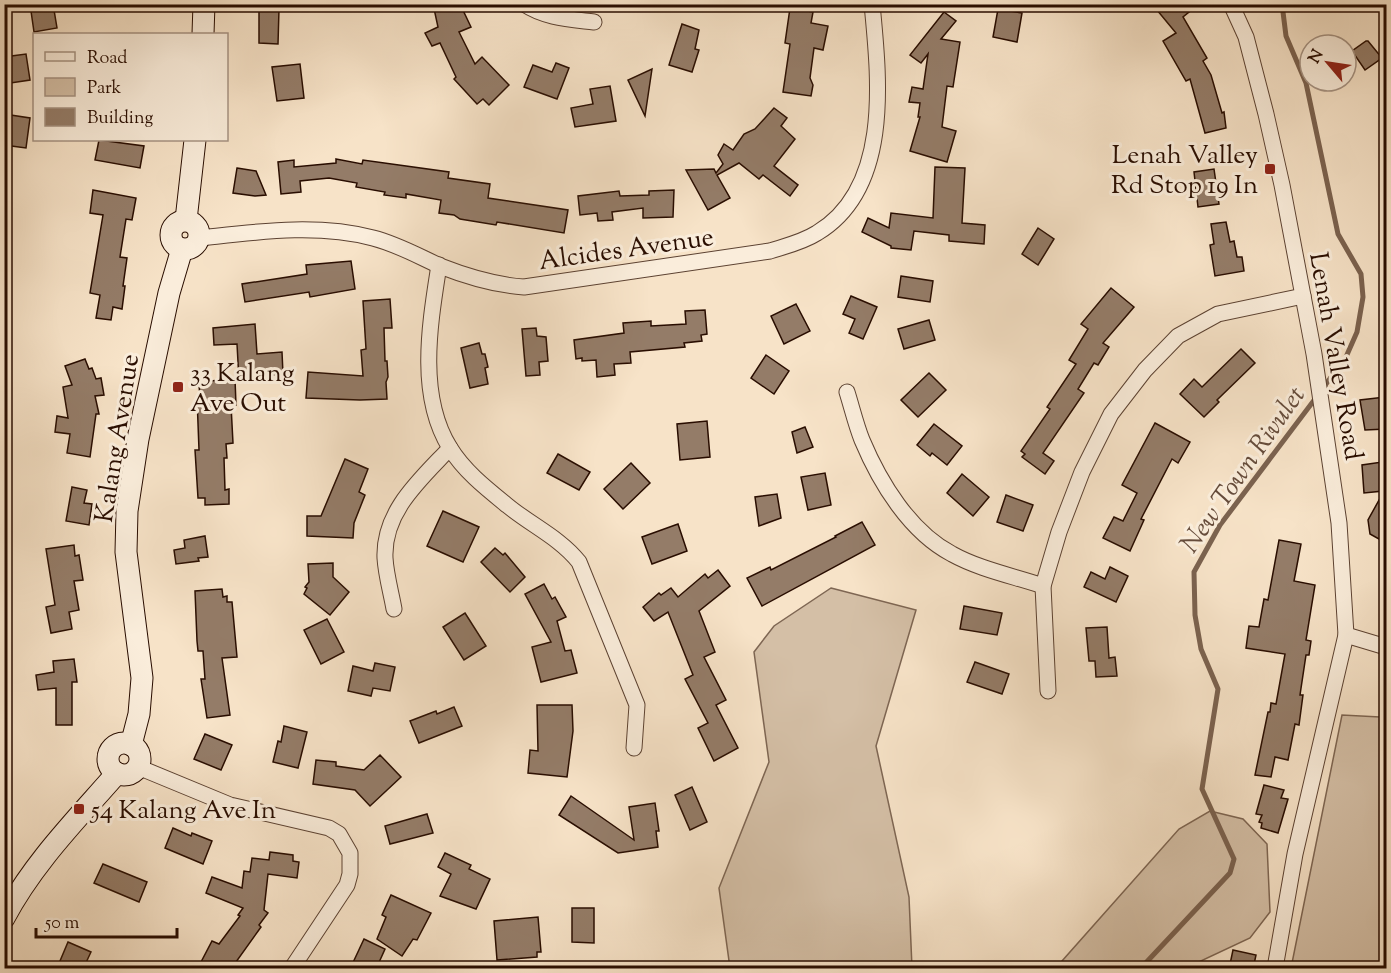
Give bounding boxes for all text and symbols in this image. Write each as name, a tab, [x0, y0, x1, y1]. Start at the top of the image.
legend	[33, 33, 228, 141]
north arrow	[1298, 33, 1358, 93]
text: Road	[87, 46, 127, 72]
text: N	[1304, 46, 1330, 68]
text: Park	[87, 76, 122, 102]
text: Building	[87, 106, 153, 132]
place label: Lenah Valley Rd Stop 19 In	[1111, 138, 1258, 205]
marker: Lenah Valley Rd Stop 19 In	[1263, 162, 1277, 176]
street label: Alcides Avenue	[536, 220, 716, 281]
street label: Lenah Valley Road	[1298, 250, 1371, 463]
street label: Kalang Avenue	[87, 351, 150, 525]
place label: 33 Kalang Ave Out	[190, 356, 294, 423]
water label: New Town Rivulet	[1172, 379, 1316, 562]
marker: 33 Kalang Ave Out	[171, 380, 185, 394]
place label: 54 Kalang Ave In	[89, 793, 276, 830]
marker: 54 Kalang Ave In	[72, 802, 86, 816]
scale bar	[36, 901, 177, 939]
text: 50 m	[44, 911, 80, 937]

